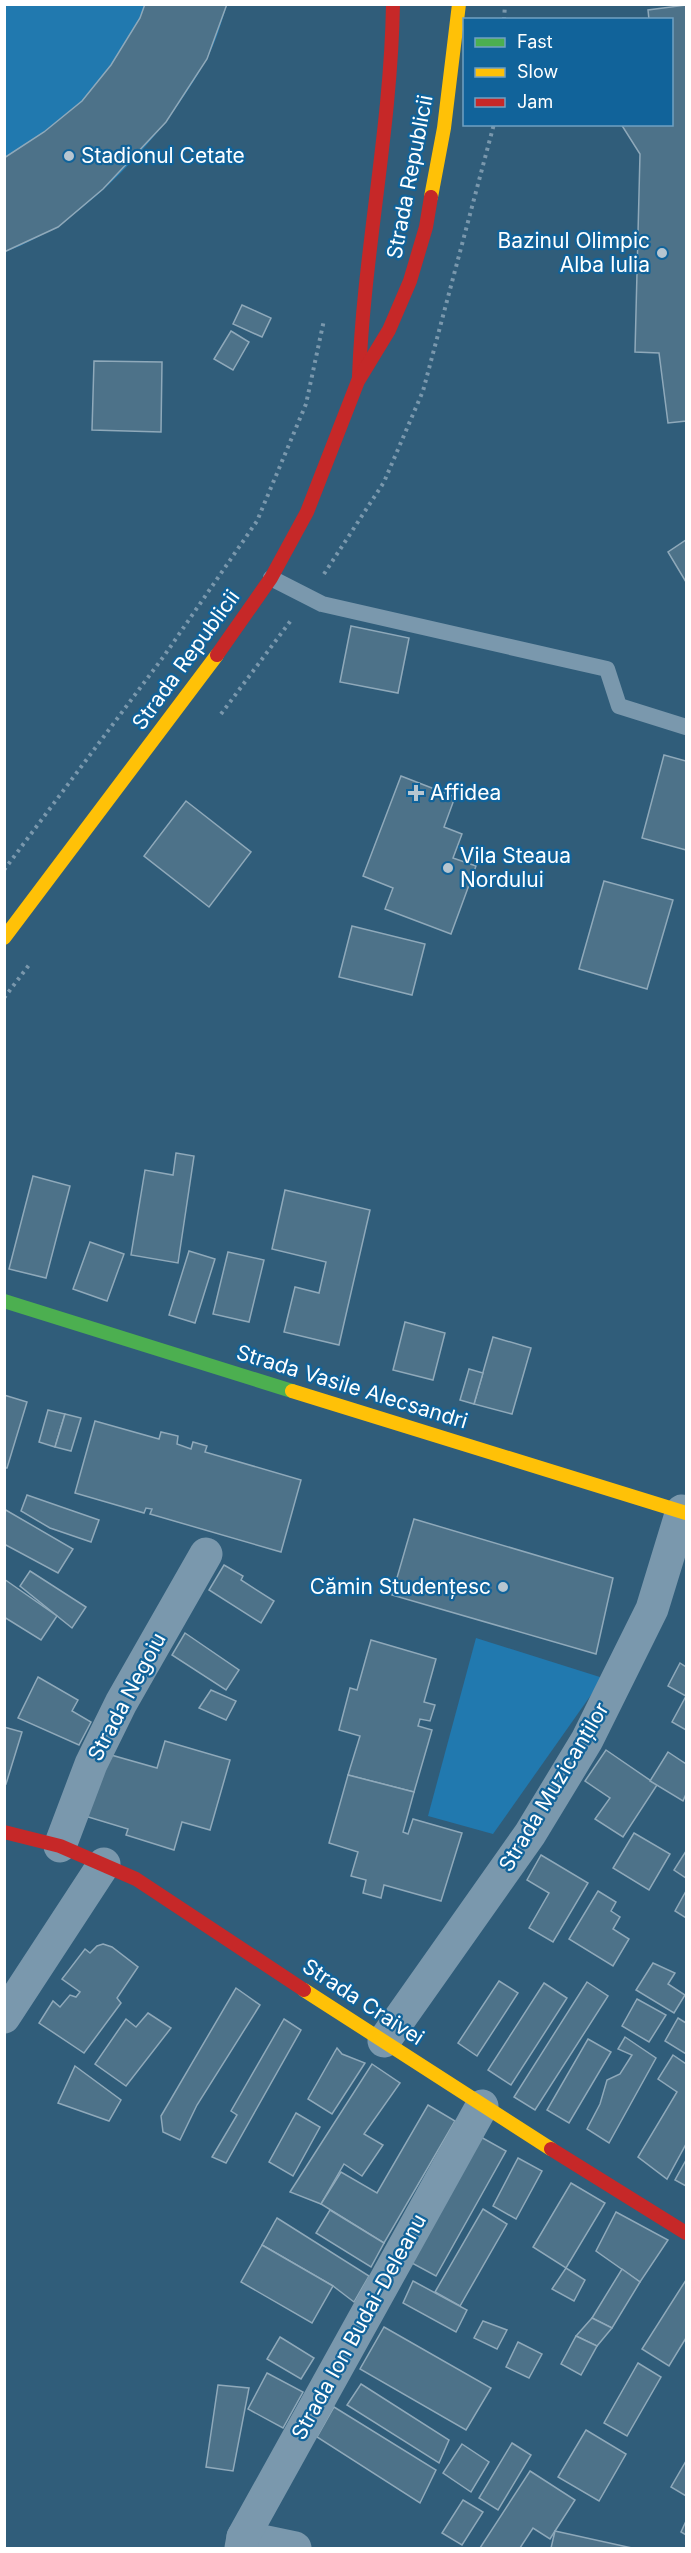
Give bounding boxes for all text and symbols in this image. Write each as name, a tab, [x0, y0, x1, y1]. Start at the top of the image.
legend	[463, 18, 673, 126]
text: Fast	[517, 31, 553, 52]
text: Slow	[517, 61, 558, 82]
text: Jam	[517, 91, 553, 112]
street label: Strada Republicii	[381, 93, 438, 261]
place label: Stadionul Cetate	[81, 143, 245, 168]
marker: Stadionul Cetate	[62, 149, 76, 163]
place label: Bazinul Olimpic Alba Iulia	[497, 228, 650, 277]
marker: Bazinul Olimpic Alba Iulia	[655, 246, 669, 260]
street label: Strada Republicii	[127, 585, 245, 734]
place label: Affidea	[430, 780, 501, 805]
marker: Affidea	[407, 784, 425, 802]
place label: Vila Steaua Nordului	[460, 843, 571, 892]
marker: Vila Steaua Nordului	[441, 861, 455, 875]
street label: Strada Vasile Alecsandri	[233, 1339, 471, 1434]
place label: Cămin Studențesc	[310, 1574, 491, 1599]
marker: Cămin Studențesc	[496, 1580, 510, 1594]
street label: Strada Negoiu	[82, 1628, 171, 1765]
street label: Strada Muzicanților	[493, 1698, 614, 1876]
street label: Strada Craivei	[298, 1953, 429, 2050]
street label: Strada Ion Budai-Deleanu	[286, 2210, 431, 2444]

